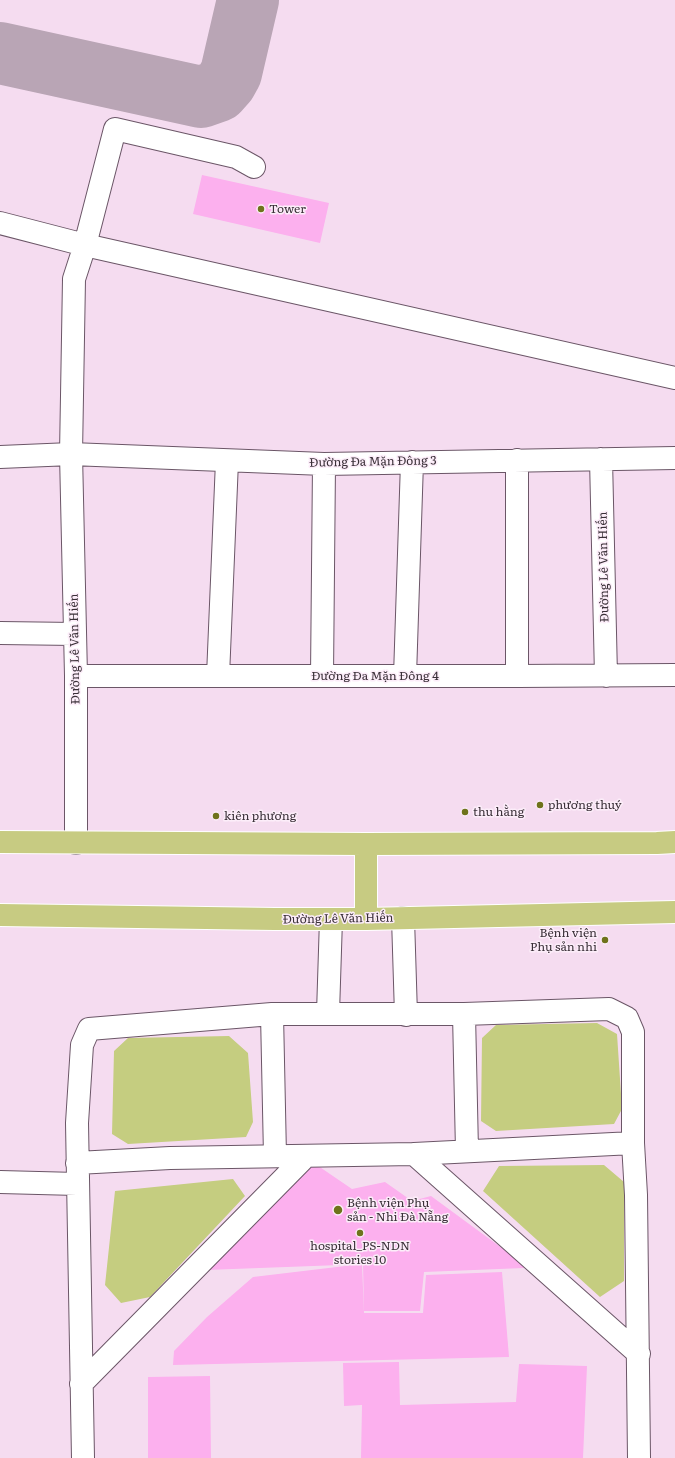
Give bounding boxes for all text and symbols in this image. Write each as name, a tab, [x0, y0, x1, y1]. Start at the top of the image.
place label: Tower	[269, 202, 306, 216]
marker: Tower	[256, 204, 266, 214]
street label: Đường Đa Mặn Đông 3	[309, 454, 437, 470]
street label: Đường Lê Văn Hiến	[596, 511, 612, 623]
street label: Đường Lê Văn Hiến	[67, 593, 83, 705]
street label: Đường Đa Mặn Đông 4	[311, 669, 439, 683]
place label: phương thuý	[548, 798, 622, 812]
marker: phương thuý	[535, 800, 545, 810]
place label: thu hằng	[473, 805, 524, 819]
marker: thu hằng	[460, 807, 470, 817]
place label: kiên phương	[224, 809, 296, 823]
marker: kiên phương	[211, 811, 221, 821]
street label: Đường Lê Văn Hiến	[282, 911, 394, 927]
place label: Bệnh viện Phụ sản nhi	[530, 926, 597, 954]
marker: Bệnh viện Phụ sản nhi	[600, 935, 610, 945]
place label: Bệnh viện Phụ sản - Nhi Đà Nẵng	[347, 1196, 448, 1224]
marker: Bệnh viện Phụ sản - Nhi Đà Nẵng	[332, 1204, 344, 1216]
marker: hospital_PS-NDN stories 10	[355, 1228, 365, 1238]
place label: hospital_PS-NDN stories 10	[310, 1239, 410, 1267]

